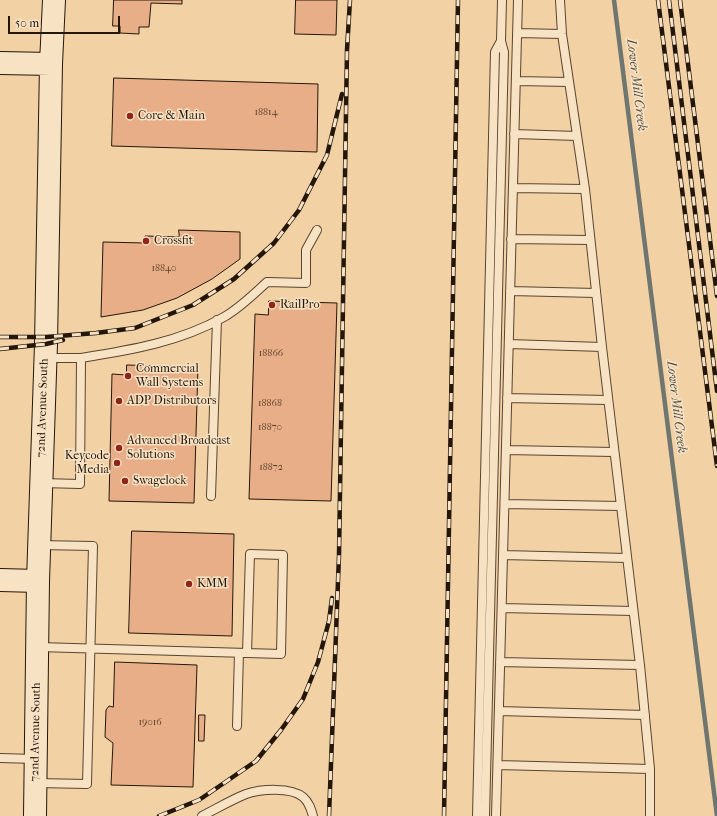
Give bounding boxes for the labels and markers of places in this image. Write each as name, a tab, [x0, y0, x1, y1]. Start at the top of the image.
place label: Core & Main	[138, 109, 205, 123]
marker: Core & Main	[125, 111, 135, 121]
place label: Crossfit	[154, 234, 193, 248]
marker: Crossfit	[141, 236, 151, 246]
place label: RailPro	[280, 298, 320, 312]
marker: RailPro	[267, 300, 277, 310]
place label: Commercial Wall Systems	[136, 362, 203, 390]
marker: Commercial Wall Systems	[123, 371, 133, 381]
place label: ADP Distributors	[127, 394, 216, 408]
marker: ADP Distributors	[114, 396, 124, 406]
place label: Advanced Broadcast Solutions	[127, 434, 230, 462]
marker: Advanced Broadcast Solutions	[114, 443, 124, 453]
place label: Keycode Media	[65, 449, 109, 477]
marker: Keycode Media	[112, 458, 122, 468]
place label: Swagelock	[133, 474, 186, 488]
marker: Swagelock	[120, 476, 130, 486]
place label: KMM	[197, 577, 228, 591]
marker: KMM	[184, 579, 194, 589]

